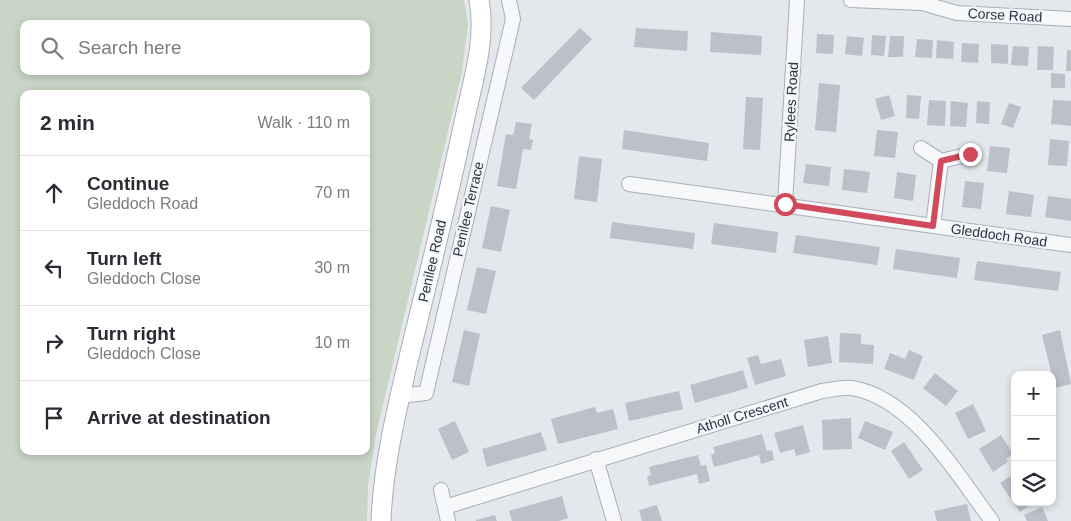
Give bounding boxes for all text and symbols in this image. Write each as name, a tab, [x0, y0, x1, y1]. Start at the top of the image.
street label: Corse Road	[967, 5, 1043, 25]
search box	[20, 20, 370, 75]
icon: search	[38, 34, 66, 62]
text: Search here	[78, 37, 182, 58]
street label: Rylees Road	[781, 62, 801, 142]
text: 2 min	[40, 111, 95, 134]
text: Walk · 110 m	[258, 114, 350, 131]
route end	[959, 143, 982, 166]
street label: Penilee Terrace	[449, 160, 487, 258]
text: Continue	[87, 173, 169, 194]
icon: ahead	[40, 179, 68, 207]
text: 70 m	[314, 184, 350, 201]
route start	[774, 193, 797, 216]
text: Gleddoch Road	[87, 195, 198, 212]
street label: Penilee Road	[415, 218, 449, 304]
street label: Gleddoch Road	[950, 220, 1048, 250]
text: Turn left	[87, 248, 162, 269]
icon: left	[40, 254, 68, 282]
text: 30 m	[314, 259, 350, 276]
text: Gleddoch Close	[87, 270, 201, 287]
text: Turn right	[87, 323, 175, 344]
icon: right	[40, 329, 68, 357]
text: 10 m	[314, 334, 350, 351]
text: Gleddoch Close	[87, 345, 201, 362]
map controls	[1011, 371, 1056, 506]
button: +	[1011, 371, 1056, 416]
street label: Atholl Crescent	[694, 393, 790, 437]
icon: arrive	[40, 404, 68, 432]
text: Arrive at destination	[87, 407, 271, 428]
button: −	[1011, 416, 1056, 461]
button: layers	[1011, 461, 1056, 506]

